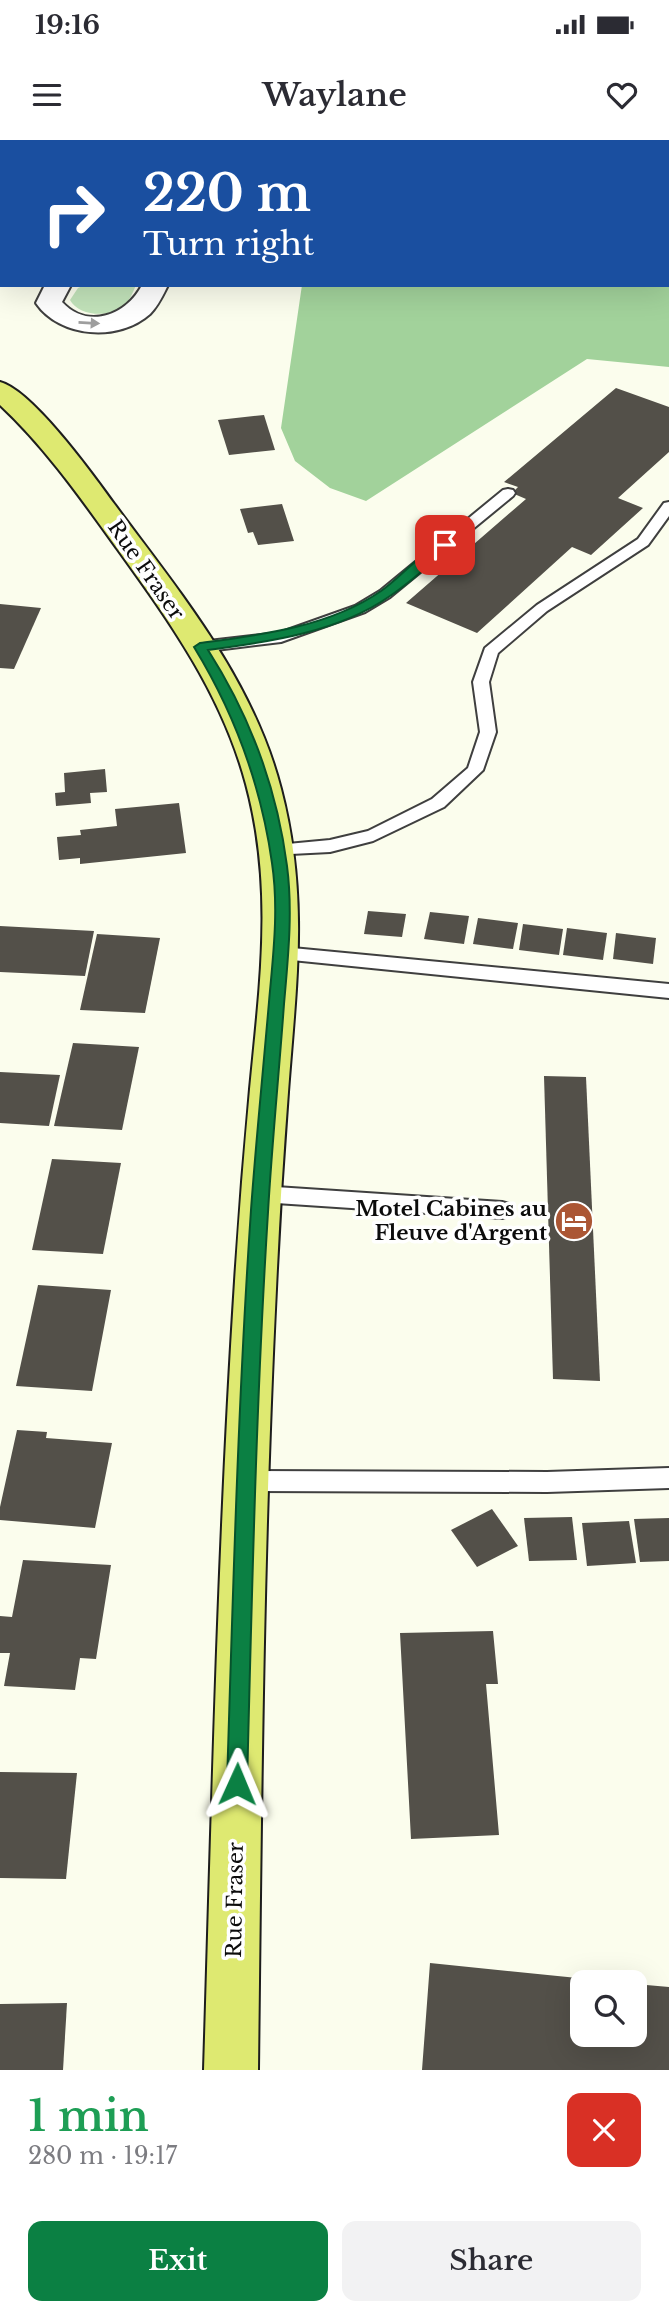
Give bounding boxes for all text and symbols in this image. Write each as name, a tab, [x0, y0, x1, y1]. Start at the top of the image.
text: 19:16	[35, 9, 100, 41]
text: Waylane	[262, 75, 407, 115]
icon: menu	[28, 76, 66, 114]
icon: heart	[603, 76, 641, 114]
text: 220 m	[143, 163, 311, 224]
icon: right	[28, 168, 119, 259]
text: Turn right	[143, 224, 314, 264]
one-way arrow	[78, 317, 100, 328]
street label: Rue Fraser	[102, 515, 190, 625]
pin	[415, 515, 475, 575]
icon: arrive	[426, 526, 464, 564]
place label: Motel Cabines au Fleuve d'Argent	[355, 1196, 547, 1246]
hotel icon: Motel Cabines au Fleuve d'Argent	[553, 1200, 595, 1242]
position arrow	[200, 1747, 274, 1821]
street label: Rue Fraser	[221, 1842, 249, 1958]
map controls	[570, 1970, 647, 2047]
button: search	[570, 1970, 647, 2047]
text: 1 min	[28, 2090, 149, 2142]
button: close	[567, 2093, 641, 2167]
text: 280 m · 19:17	[28, 2142, 177, 2170]
button: Exit	[28, 2221, 328, 2301]
button: Share	[342, 2221, 641, 2301]

